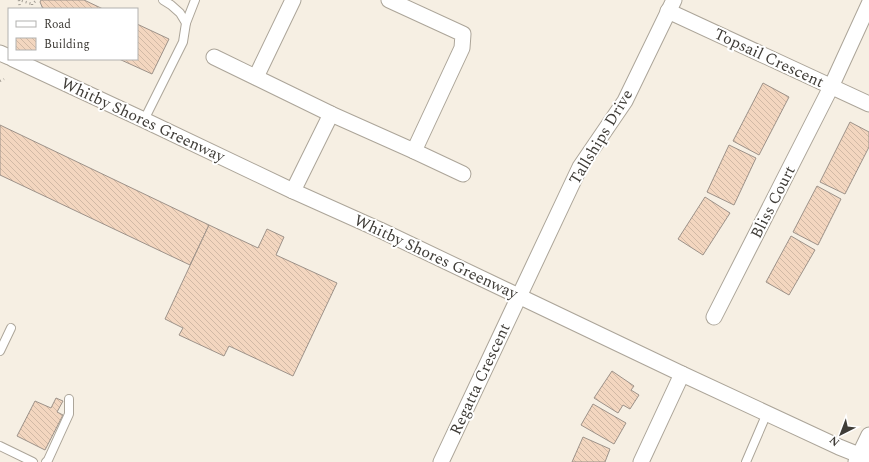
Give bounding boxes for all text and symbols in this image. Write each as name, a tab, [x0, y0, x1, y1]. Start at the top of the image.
legend	[8, 8, 138, 60]
text: Road	[44, 15, 71, 34]
street label: Topsail Crescent	[710, 22, 828, 94]
text: Building	[44, 35, 90, 54]
street label: Whitby Shores Greenway	[57, 71, 230, 169]
street label: Tallships Drive	[563, 85, 639, 189]
street label: Bliss Court	[744, 161, 802, 243]
street label: Whitby Shores Greenway	[350, 208, 523, 306]
street label: Regatta Crescent	[444, 319, 517, 439]
north arrow	[821, 414, 861, 454]
text: N	[826, 432, 844, 450]

